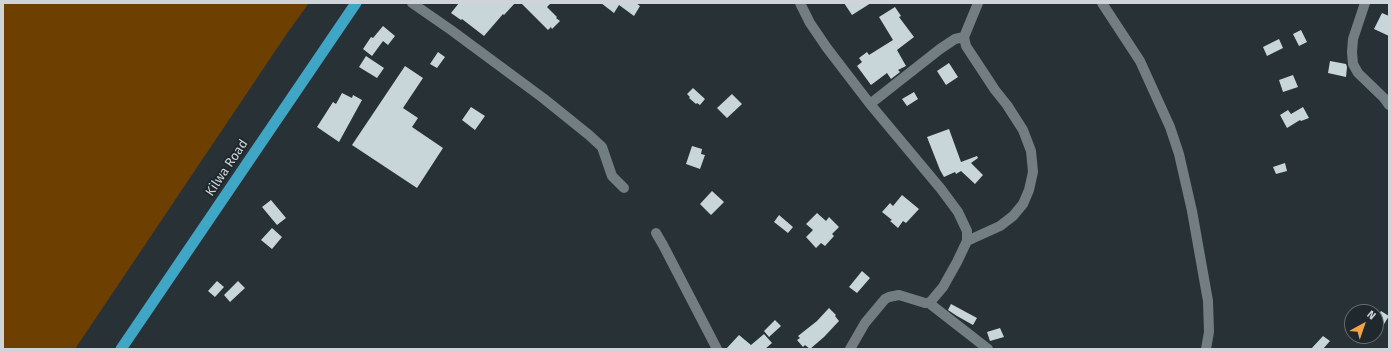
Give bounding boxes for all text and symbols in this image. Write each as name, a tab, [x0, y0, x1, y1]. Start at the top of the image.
street label: Kilwa Road	[202, 137, 252, 199]
north arrow	[1344, 304, 1384, 344]
text: N	[1364, 308, 1378, 323]

